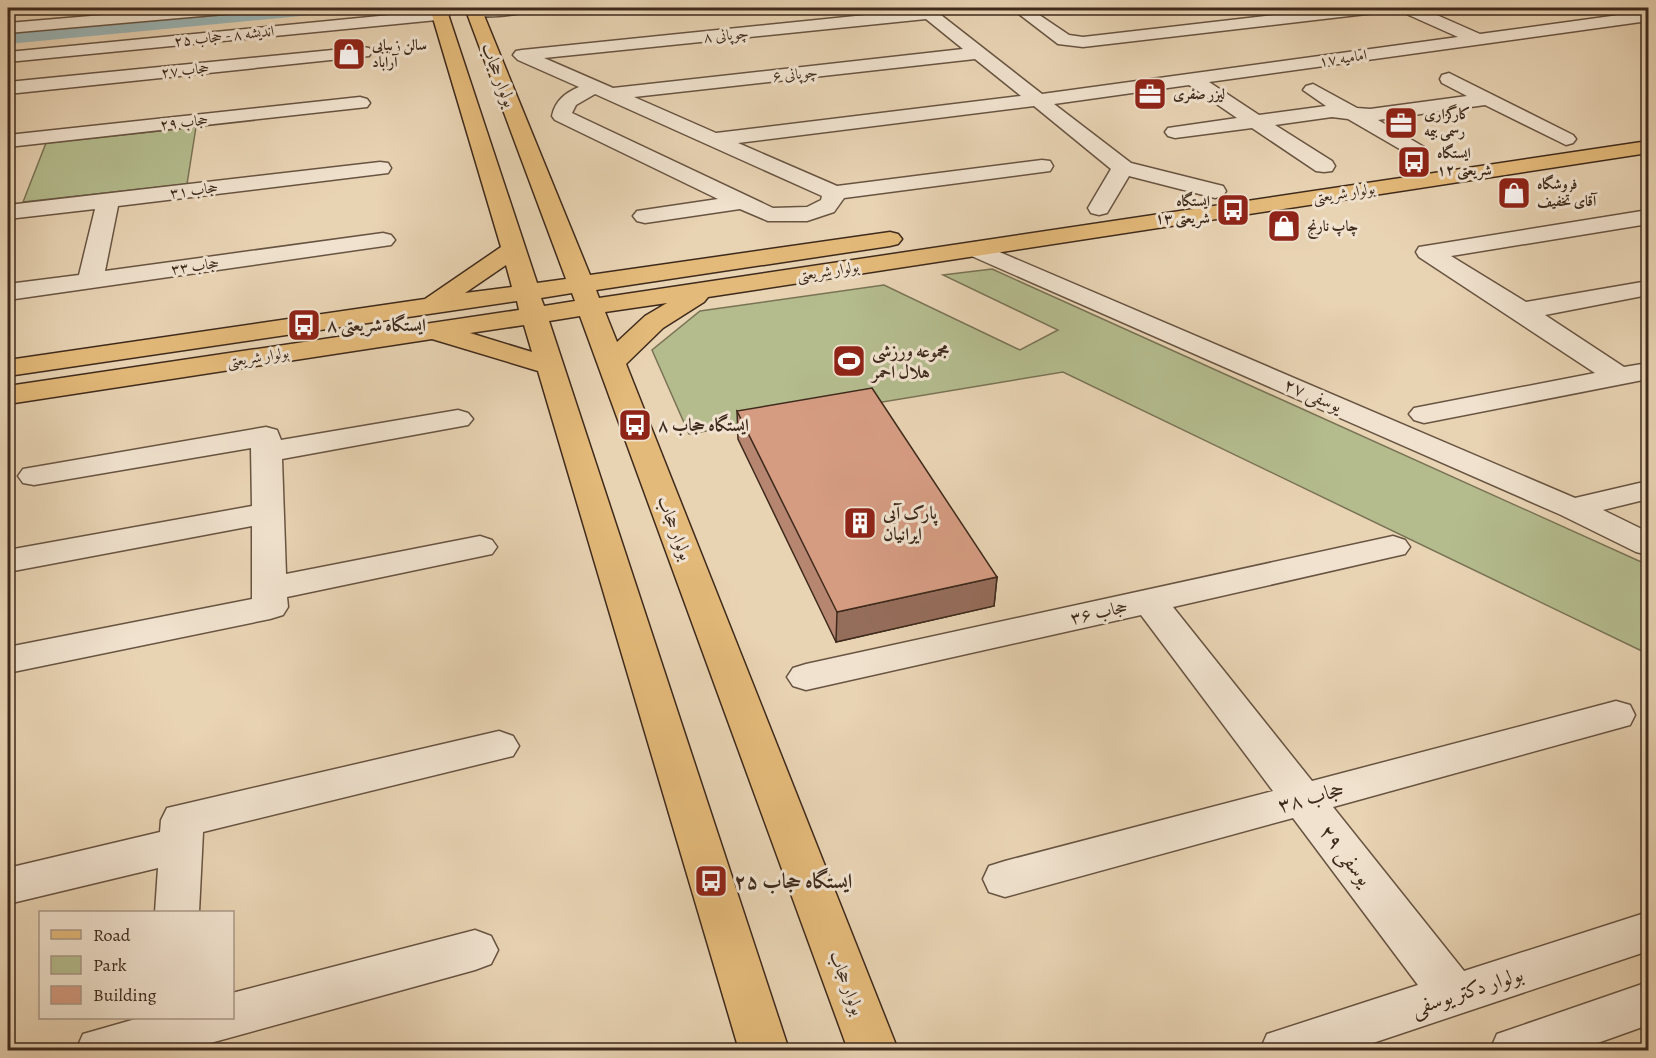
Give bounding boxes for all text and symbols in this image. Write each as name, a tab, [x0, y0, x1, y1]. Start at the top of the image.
street label: اندیشه ۸ - حجاب ۲۵	[173, 21, 275, 51]
street label: چوپانی ۸	[702, 23, 750, 48]
place label: سالن زیبایی آراباد	[371, 35, 427, 72]
shop icon: سالن زیبایی آراباد	[331, 36, 367, 72]
street label: بولوار حجاب	[476, 39, 522, 111]
street label: امامیه ۱۷	[1318, 45, 1368, 71]
street label: حجاب ۲۷	[160, 58, 210, 82]
street label: چوپانی ۶	[771, 62, 819, 87]
office icon: لیزر صفری	[1132, 76, 1168, 112]
place label: لیزر صفری	[1173, 84, 1225, 104]
place label: کارگزاری رسمی بیمه	[1424, 104, 1471, 141]
office icon: کارگزاری رسمی بیمه	[1383, 105, 1419, 141]
street label: حجاب ۲۹	[159, 110, 209, 134]
place label: ایستگاه شریعتی ۱۲	[1437, 143, 1492, 181]
bus stop icon: ایستگاه شریعتی ۱۲	[1396, 144, 1432, 180]
place label: فروشگاه آقای تخفیف	[1537, 174, 1598, 211]
shop icon: فروشگاه آقای تخفیف	[1496, 175, 1532, 211]
street label: حجاب ۳۱	[169, 177, 219, 203]
street label: بولوار شریعتی	[1312, 178, 1377, 209]
place label: ایستگاه شریعتی ۱۳	[1155, 191, 1210, 229]
bus stop icon: ایستگاه شریعتی ۱۳	[1215, 192, 1251, 228]
shop icon: چاپ نارنج	[1266, 208, 1302, 244]
place label: چاپ نارنج	[1307, 216, 1358, 239]
street label: حجاب ۳۳	[170, 253, 220, 279]
street label: بولوار شریعتی	[796, 256, 861, 287]
bus stop icon: ایستگاه شریعتی ۸	[286, 307, 322, 343]
place label: ایستگاه شریعتی ۸	[327, 313, 426, 338]
place label: مجموعه ورزشی هلال احمر	[870, 339, 949, 384]
street label: بولوار شریعتی	[226, 342, 291, 373]
sports icon: مجموعه ورزشی هلال احمر	[831, 343, 867, 379]
street label: یوسفی ۲۷	[1280, 372, 1347, 419]
bus stop icon: ایستگاه حجاب ۸	[617, 407, 653, 443]
place label: ایستگاه حجاب ۸	[658, 413, 749, 437]
street label: بولوار حجاب	[652, 492, 698, 564]
place label: پارک آبی ایرانیان	[882, 501, 939, 546]
building icon: پارک آبی ایرانیان	[842, 505, 878, 541]
street label: حجاب ۳۶	[1068, 594, 1130, 630]
street label: حجاب ۳۸	[1275, 775, 1347, 819]
street label: یوسفی ۲۹	[1312, 818, 1379, 893]
bus stop icon: ایستگاه حجاب ۲۵	[693, 863, 729, 899]
place label: ایستگاه حجاب ۲۵	[734, 867, 852, 895]
legend	[39, 911, 234, 1019]
text: Road	[93, 923, 131, 947]
street label: بولوار حجاب	[824, 947, 870, 1019]
text: Park	[93, 953, 127, 977]
street label: بولوار دکتر یوسفی	[1407, 960, 1527, 1023]
text: Building	[93, 983, 157, 1007]

